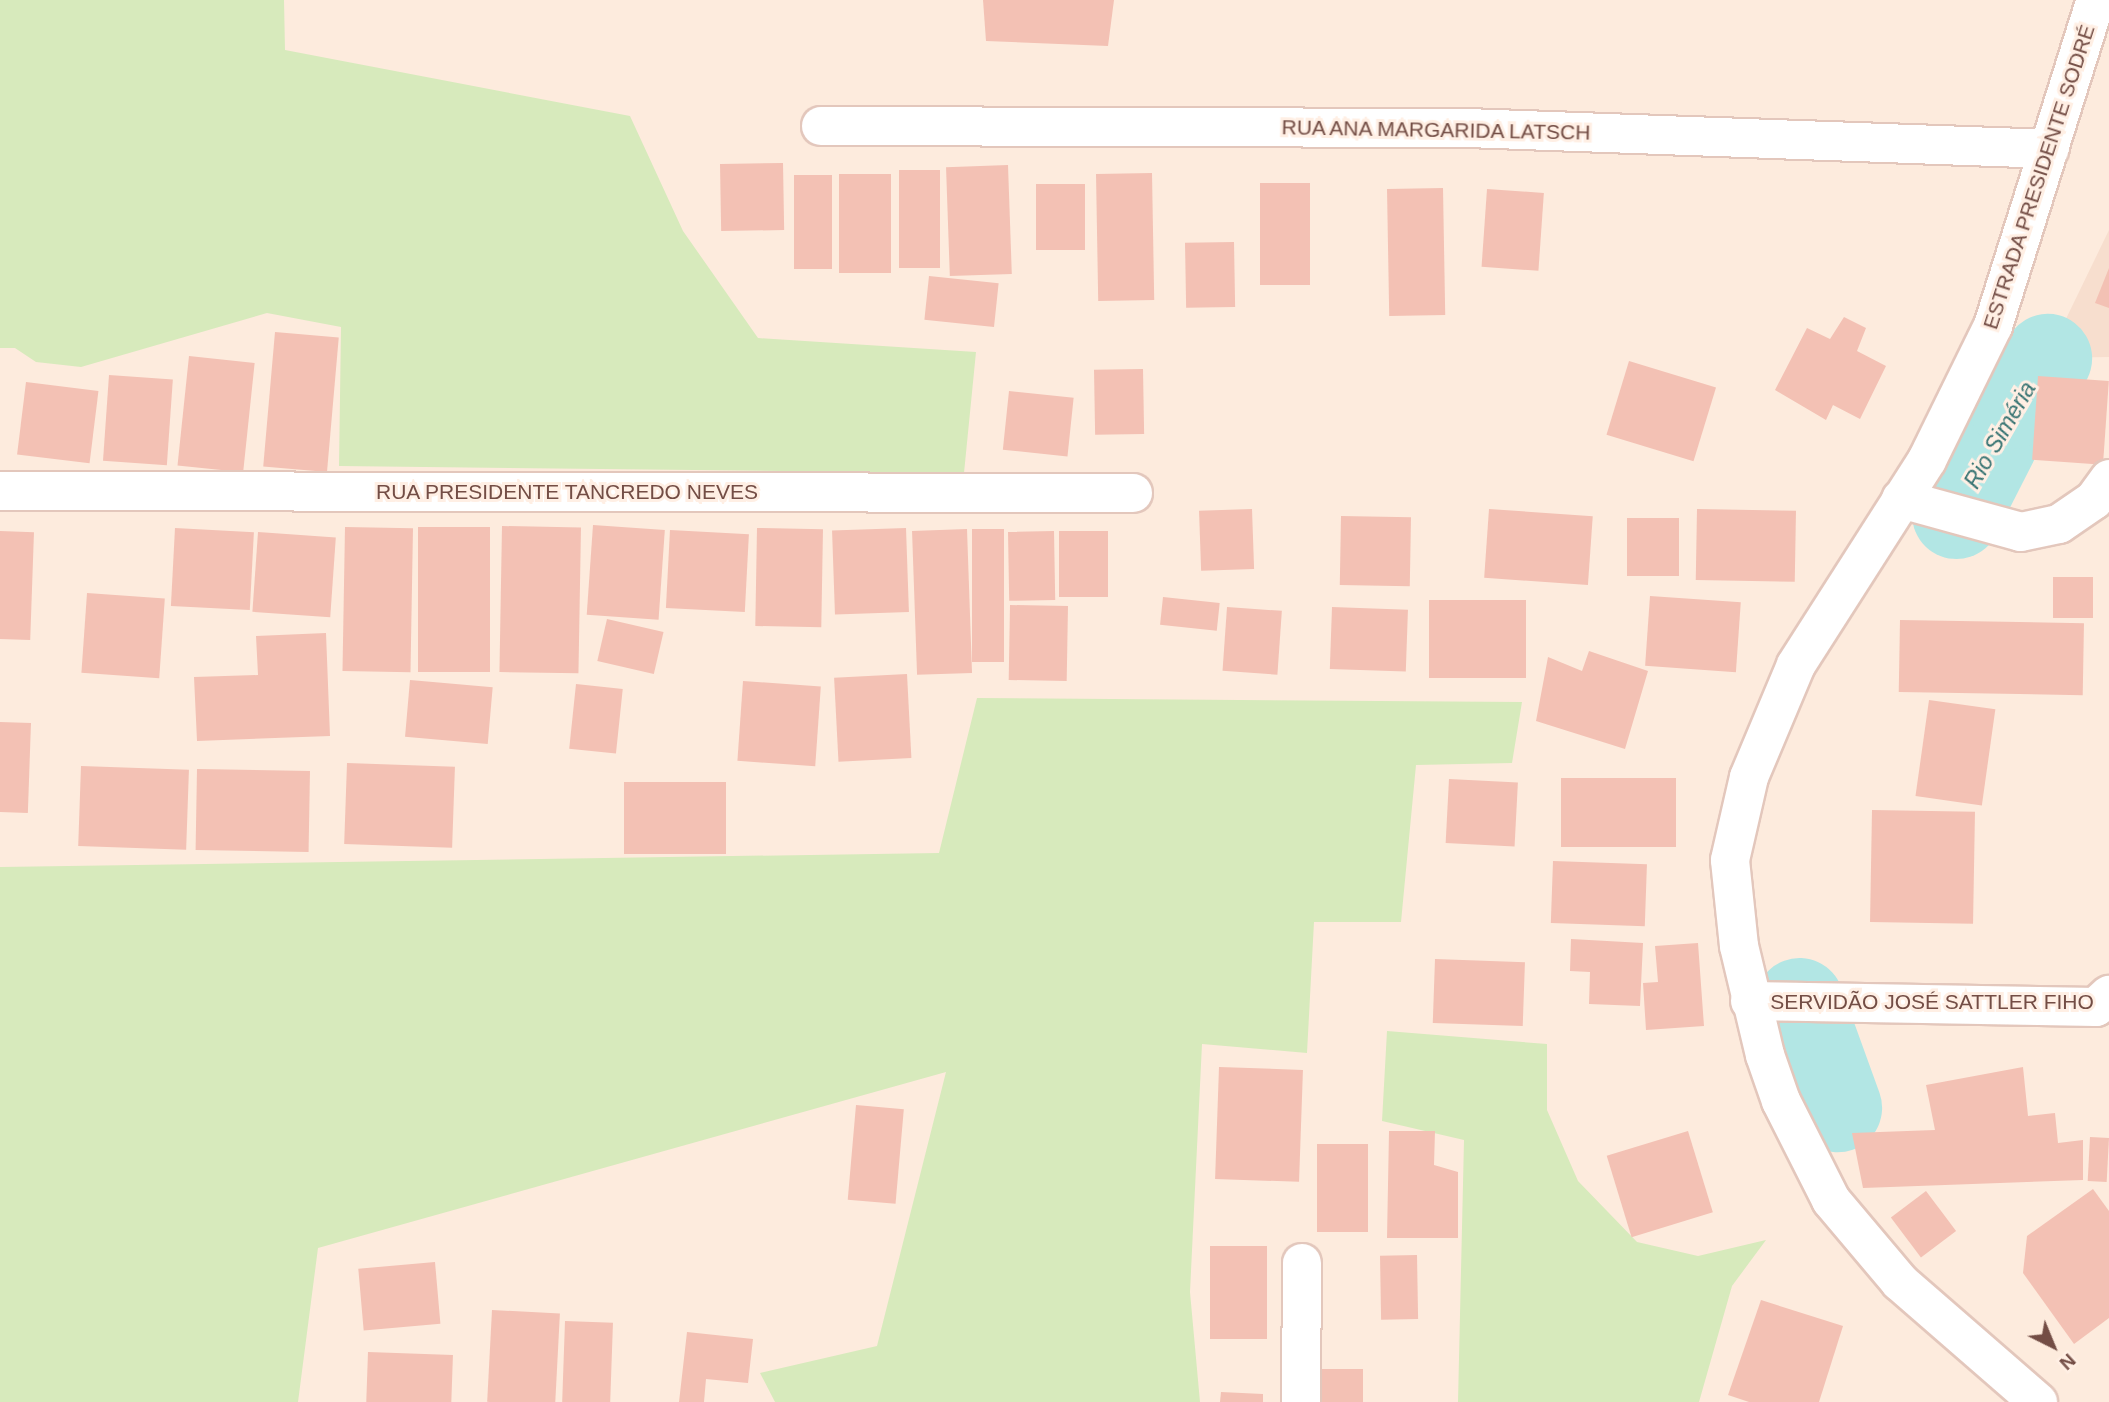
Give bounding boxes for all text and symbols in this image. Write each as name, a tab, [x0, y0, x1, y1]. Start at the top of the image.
street label: ESTRADA PRESIDENTE SODRÉ	[1978, 21, 2100, 333]
street label: RUA ANA MARGARIDA LATSCH	[1279, 115, 1593, 145]
water label: Rio Siméria	[1958, 377, 2042, 493]
street label: RUA PRESIDENTE TANCREDO NEVES	[375, 479, 759, 505]
street label: SERVIDÃO JOSÉ SATTLER FIHO	[1770, 989, 2094, 1015]
north arrow	[2018, 1311, 2088, 1381]
text: N	[2055, 1349, 2080, 1374]

